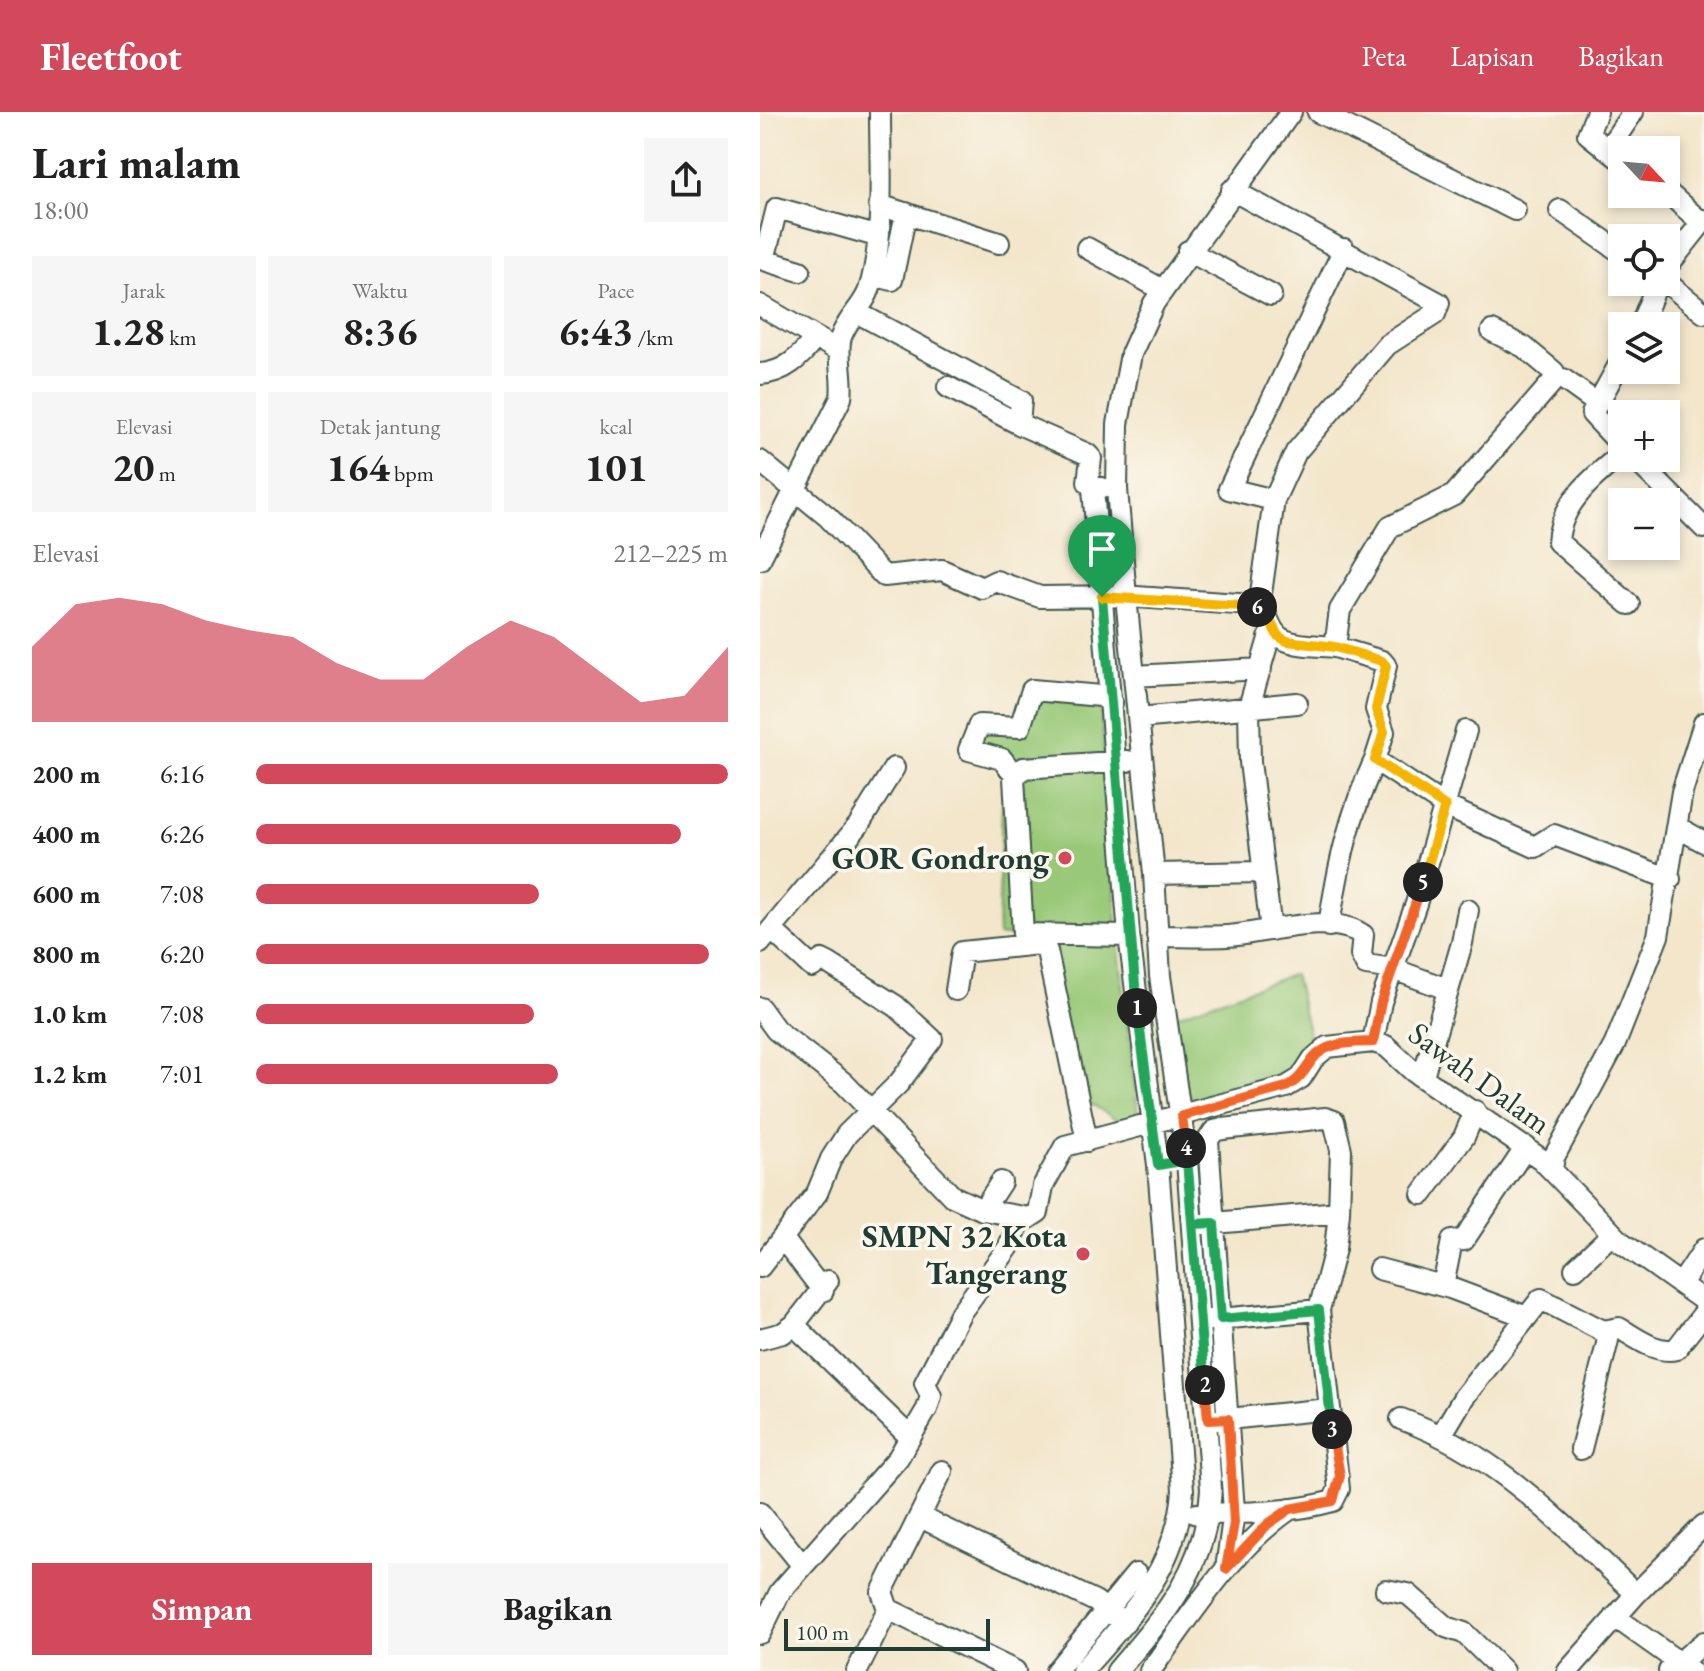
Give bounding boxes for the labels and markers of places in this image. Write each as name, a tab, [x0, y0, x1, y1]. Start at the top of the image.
pin	[1068, 515, 1136, 597]
pin: 6	[1237, 587, 1277, 627]
place label: GOR Gondrong	[832, 837, 1050, 879]
marker: GOR Gondrong	[1056, 849, 1074, 867]
pin: 5	[1403, 862, 1443, 902]
pin: 1	[1117, 988, 1157, 1028]
pin: 4	[1166, 1128, 1206, 1168]
place label: SMPN 32 Kota Tangerang	[862, 1215, 1068, 1294]
marker: SMPN 32 Kota Tangerang	[1074, 1245, 1092, 1263]
pin: 2	[1185, 1365, 1225, 1405]
pin: 3	[1312, 1409, 1352, 1449]

